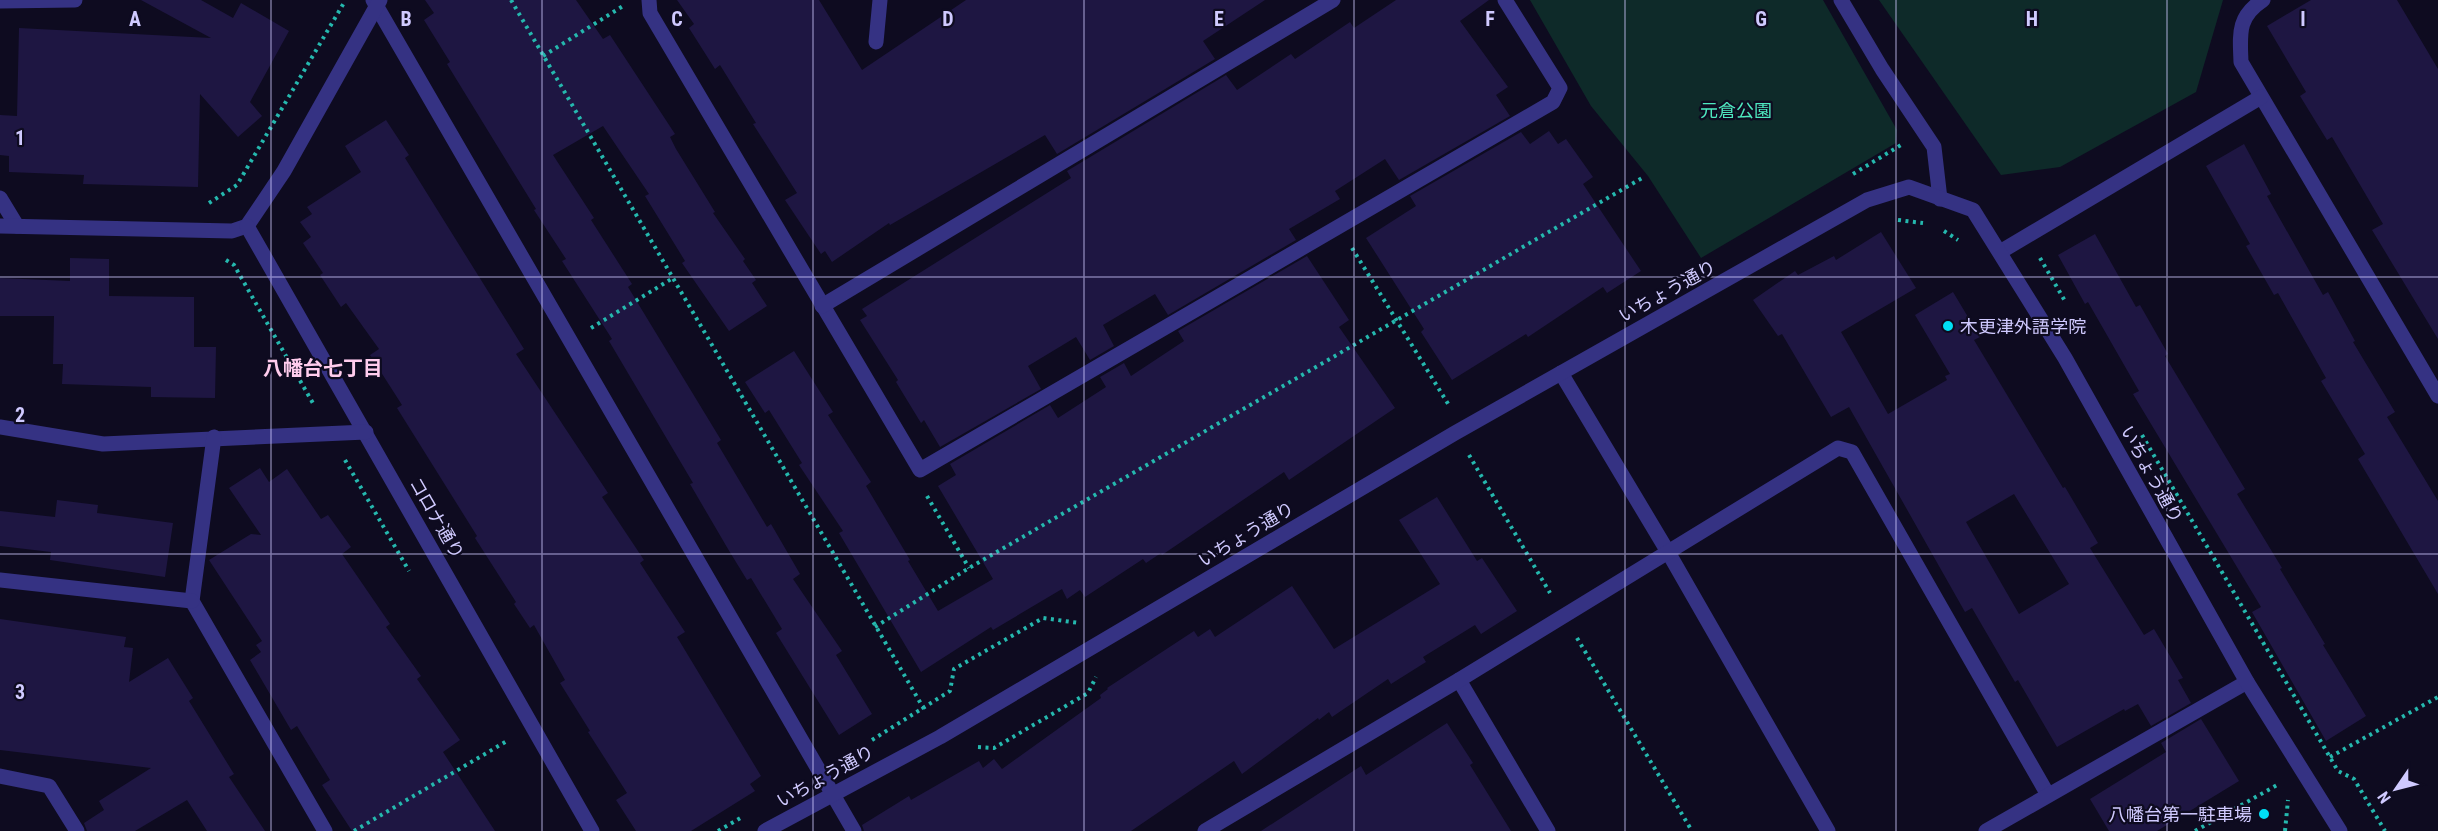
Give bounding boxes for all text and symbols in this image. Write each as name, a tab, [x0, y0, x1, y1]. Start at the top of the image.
text: A	[129, 7, 141, 31]
text: B	[400, 7, 412, 31]
text: C	[671, 7, 683, 31]
text: D	[942, 7, 954, 31]
text: E	[1214, 7, 1224, 31]
text: F	[1485, 7, 1495, 31]
text: G	[1755, 7, 1767, 31]
text: H	[2026, 7, 2038, 31]
text: I	[2300, 7, 2306, 31]
park label: 元倉公園	[1700, 100, 1772, 121]
text: 1	[15, 126, 25, 150]
street label: いちょう通り	[1615, 256, 1719, 326]
place label: 木更津外語学院	[1960, 316, 2086, 337]
marker: 木更津外語学院	[1941, 319, 1955, 333]
district label: 八幡台七丁目	[263, 356, 383, 380]
text: 2	[15, 403, 25, 427]
street label: いちょう通り	[2117, 422, 2187, 526]
street label: コロナ通り	[405, 474, 469, 562]
street label: いちょう通り	[1194, 497, 1298, 571]
text: 3	[15, 680, 25, 704]
street label: いちょう通り	[773, 741, 877, 811]
north arrow	[2366, 759, 2426, 819]
text: N	[2374, 788, 2395, 807]
place label: 八幡台第一駐車場	[2108, 804, 2252, 825]
marker: 八幡台第一駐車場	[2257, 807, 2271, 821]

